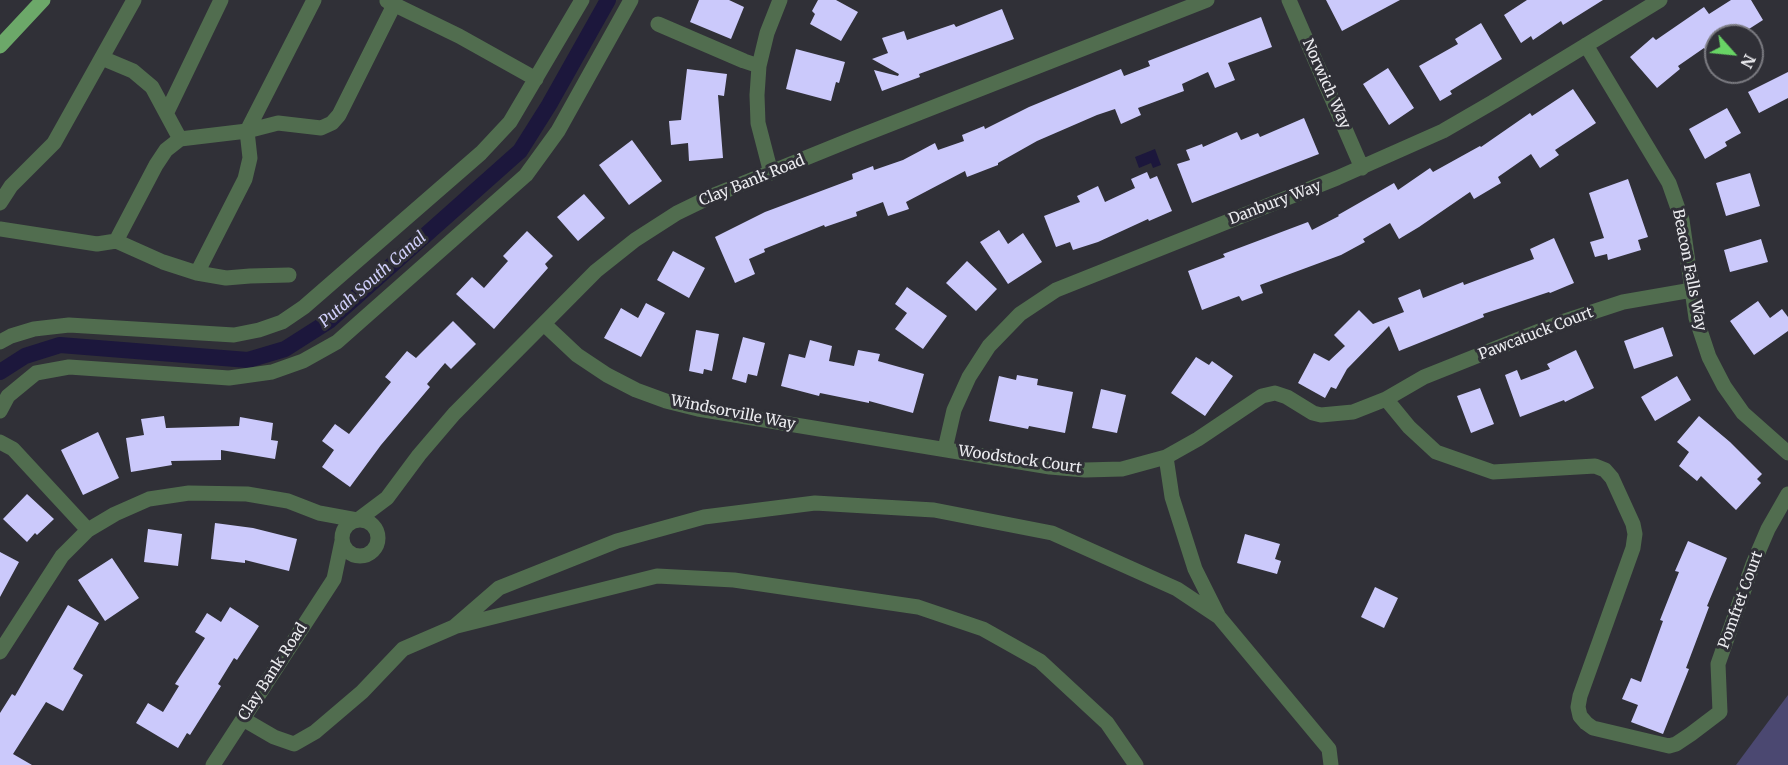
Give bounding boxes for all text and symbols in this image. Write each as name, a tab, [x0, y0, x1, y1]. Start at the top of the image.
north arrow	[1704, 24, 1764, 84]
street label: Norwich Way	[1298, 36, 1354, 132]
text: N	[1736, 51, 1760, 71]
street label: Clay Bank Road	[697, 152, 807, 210]
street label: Danbury Way	[1226, 177, 1324, 229]
street label: Beacon Falls Way	[1668, 208, 1710, 332]
water label: Putah South Canal	[315, 228, 431, 332]
street label: Pawcatuck Court	[1476, 304, 1596, 364]
street label: Windsorville Way	[669, 392, 797, 434]
street label: Woodstock Court	[957, 442, 1083, 478]
street label: Pomfret Court	[1715, 549, 1767, 651]
street label: Clay Bank Road	[235, 620, 311, 724]

